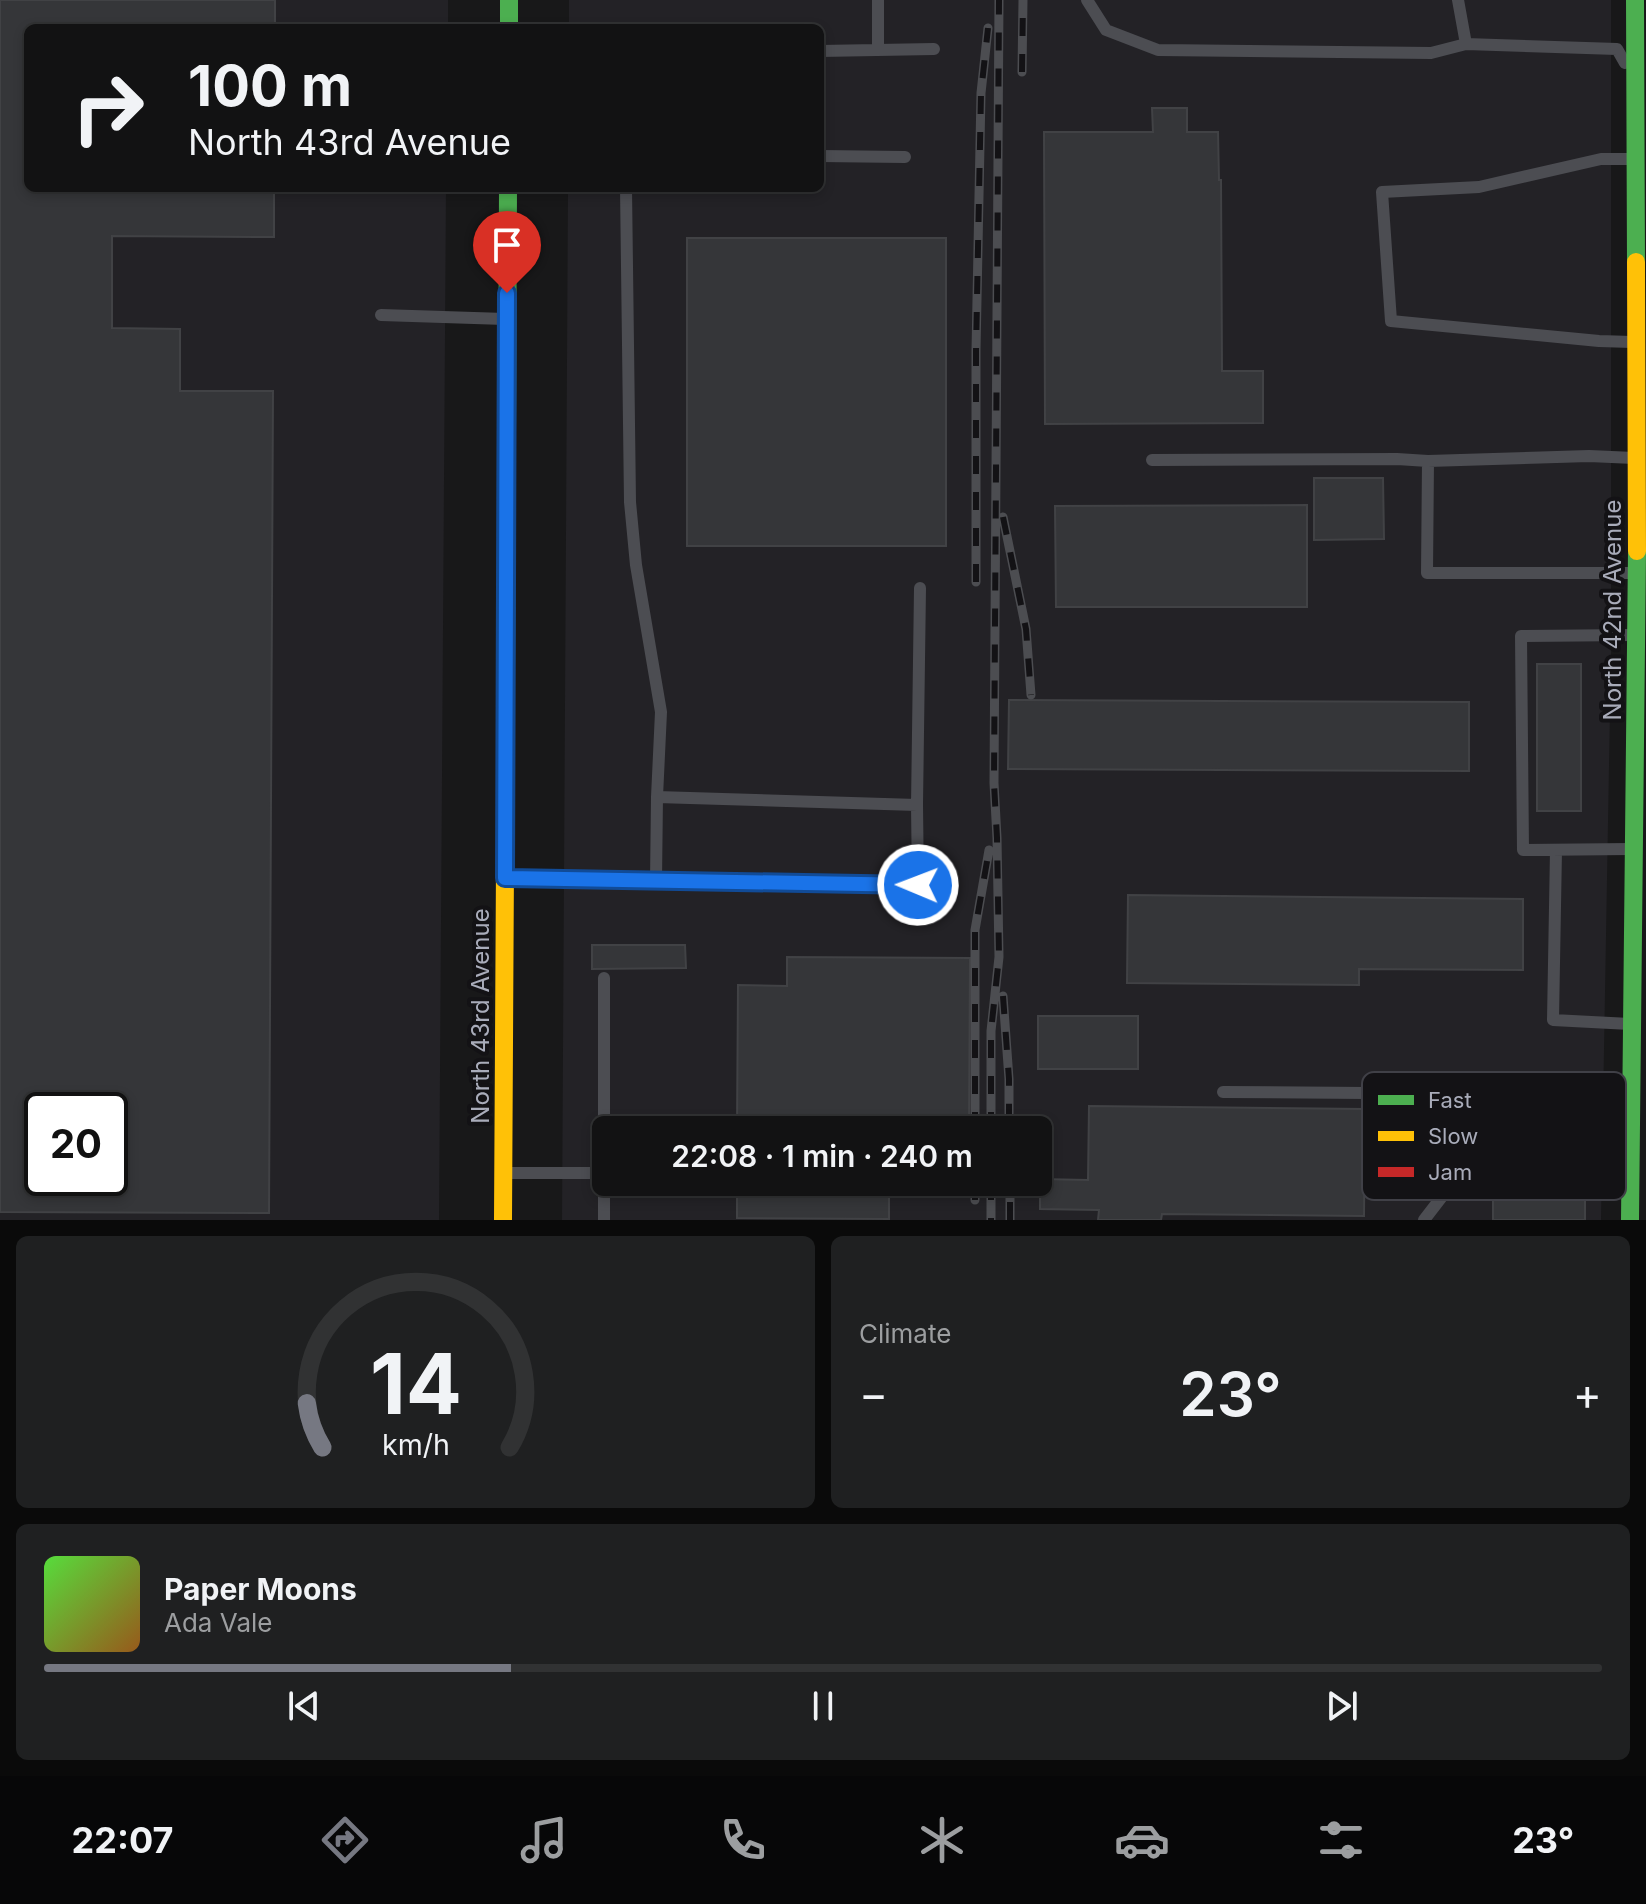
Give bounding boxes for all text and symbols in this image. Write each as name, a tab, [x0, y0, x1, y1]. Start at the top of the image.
text: 100 m	[188, 52, 352, 120]
icon: right	[56, 56, 160, 160]
text: North 43rd Avenue	[188, 120, 511, 164]
pin	[473, 211, 541, 293]
icon: arrive	[485, 223, 529, 267]
street label: North 42nd Avenue	[1598, 500, 1627, 720]
position arrow	[876, 843, 960, 927]
street label: North 43rd Avenue	[466, 908, 495, 1124]
legend	[1362, 1072, 1626, 1200]
text: Fast	[1428, 1087, 1472, 1113]
speed limit sign: 20	[24, 1092, 128, 1196]
text: Slow	[1428, 1123, 1478, 1149]
text: 22:08 · 1 min · 240 m	[671, 1138, 973, 1174]
text: Jam	[1428, 1159, 1472, 1185]
text: Climate	[859, 1318, 951, 1349]
text: 14	[369, 1333, 462, 1434]
text: 23°	[1179, 1358, 1282, 1430]
text: −	[859, 1367, 888, 1421]
text: +	[1573, 1367, 1602, 1421]
text: km/h	[382, 1427, 449, 1462]
text: Paper Moons	[164, 1571, 357, 1607]
text: Ada Vale	[164, 1607, 272, 1638]
icon: previous	[282, 1684, 326, 1728]
icon: pause	[801, 1684, 845, 1728]
icon: next	[1320, 1684, 1364, 1728]
icon: directions	[317, 1812, 373, 1868]
icon: music	[516, 1812, 572, 1868]
icon: phone	[715, 1812, 771, 1868]
icon: climate	[914, 1812, 970, 1868]
icon: car	[1114, 1812, 1170, 1868]
icon: filters	[1313, 1812, 1369, 1868]
text: 22:07	[72, 1818, 174, 1862]
text: 23°	[1512, 1818, 1574, 1862]

